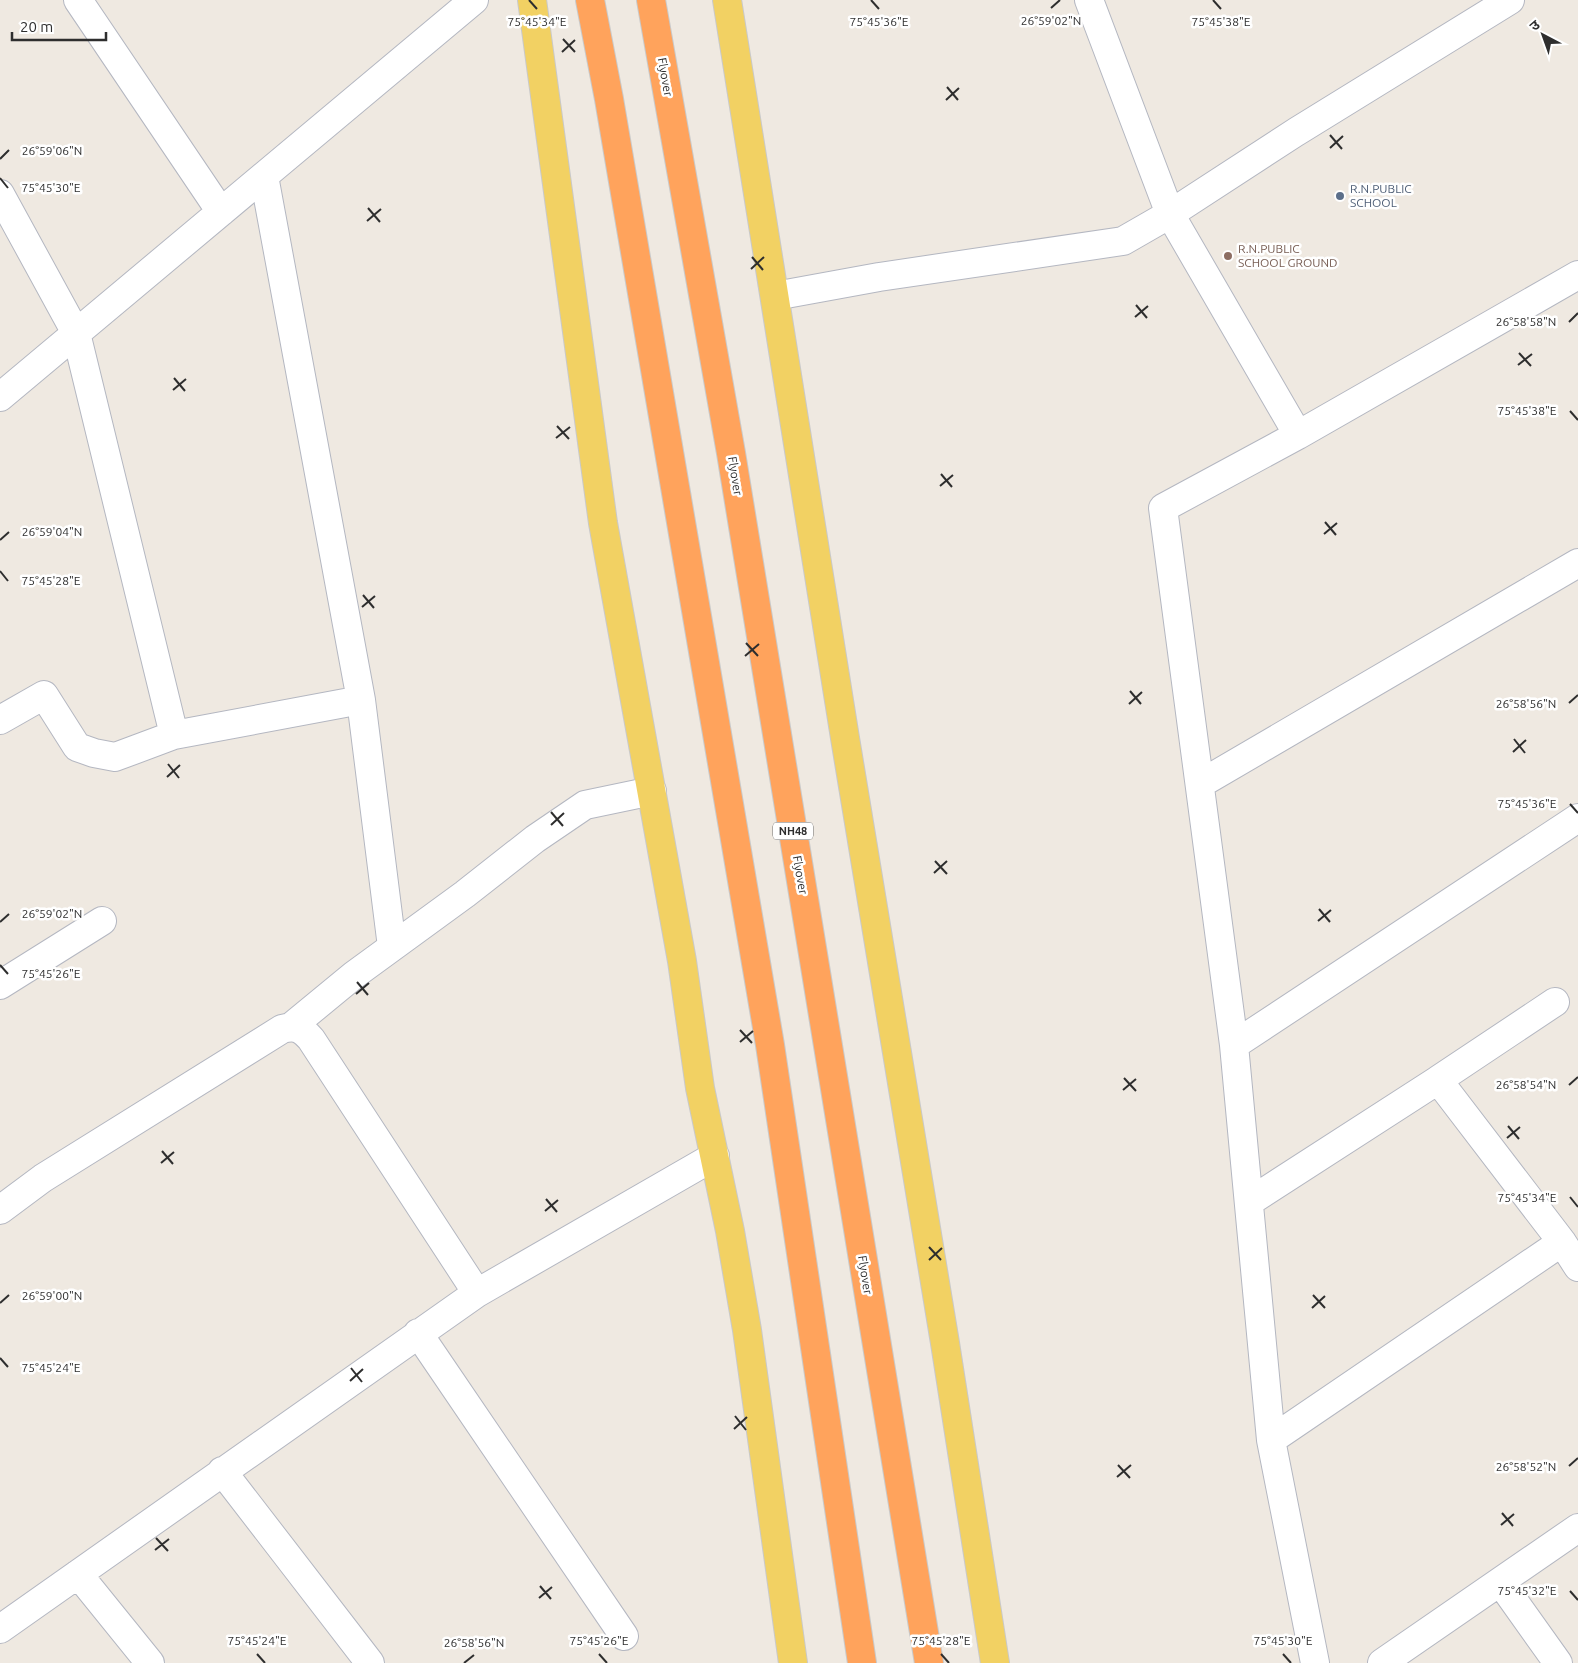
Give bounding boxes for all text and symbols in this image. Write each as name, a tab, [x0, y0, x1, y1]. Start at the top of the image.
scale bar	[12, 10, 106, 42]
north arrow	[1518, 10, 1568, 60]
text: 26°59'02"N	[1021, 14, 1081, 27]
text: 75°45'34"E	[508, 15, 567, 28]
text: 75°45'36"E	[850, 15, 909, 28]
text: 75°45'38"E	[1192, 15, 1251, 28]
text: उ	[1526, 16, 1543, 34]
text: 20 m	[20, 18, 53, 35]
street label: Flyover	[656, 56, 675, 98]
text: 26°59'06"N	[22, 144, 82, 157]
text: 75°45'30"E	[22, 181, 81, 194]
place label: R.N.PUBLIC SCHOOL	[1350, 182, 1412, 209]
marker: R.N.PUBLIC SCHOOL	[1334, 190, 1346, 202]
place label: R.N.PUBLIC SCHOOL GROUND	[1238, 242, 1337, 269]
marker: R.N.PUBLIC SCHOOL GROUND	[1222, 250, 1234, 262]
text: 26°58'58"N	[1496, 315, 1556, 328]
text: 75°45'38"E	[1498, 404, 1557, 417]
street label: Flyover	[726, 456, 745, 497]
text: 26°59'04"N	[22, 525, 82, 538]
text: 75°45'28"E	[22, 574, 81, 587]
text: 26°58'56"N	[1496, 697, 1556, 710]
text: 75°45'36"E	[1498, 797, 1557, 810]
road number: NH48	[773, 822, 813, 839]
street label: Flyover	[791, 854, 810, 896]
text: 26°59'02"N	[22, 907, 82, 920]
text: 75°45'26"E	[22, 967, 81, 980]
text: 26°58'54"N	[1496, 1078, 1556, 1091]
text: 75°45'34"E	[1498, 1191, 1557, 1204]
street label: Flyover	[856, 1255, 875, 1296]
text: 26°59'00"N	[22, 1289, 82, 1302]
text: 75°45'24"E	[22, 1361, 81, 1374]
text: 26°58'52"N	[1496, 1460, 1556, 1473]
text: 75°45'32"E	[1498, 1584, 1557, 1597]
text: 75°45'24"E	[228, 1634, 287, 1647]
text: 75°45'26"E	[570, 1634, 629, 1647]
text: 75°45'28"E	[912, 1634, 971, 1647]
text: 75°45'30"E	[1254, 1634, 1313, 1647]
text: 26°58'56"N	[444, 1636, 504, 1649]

